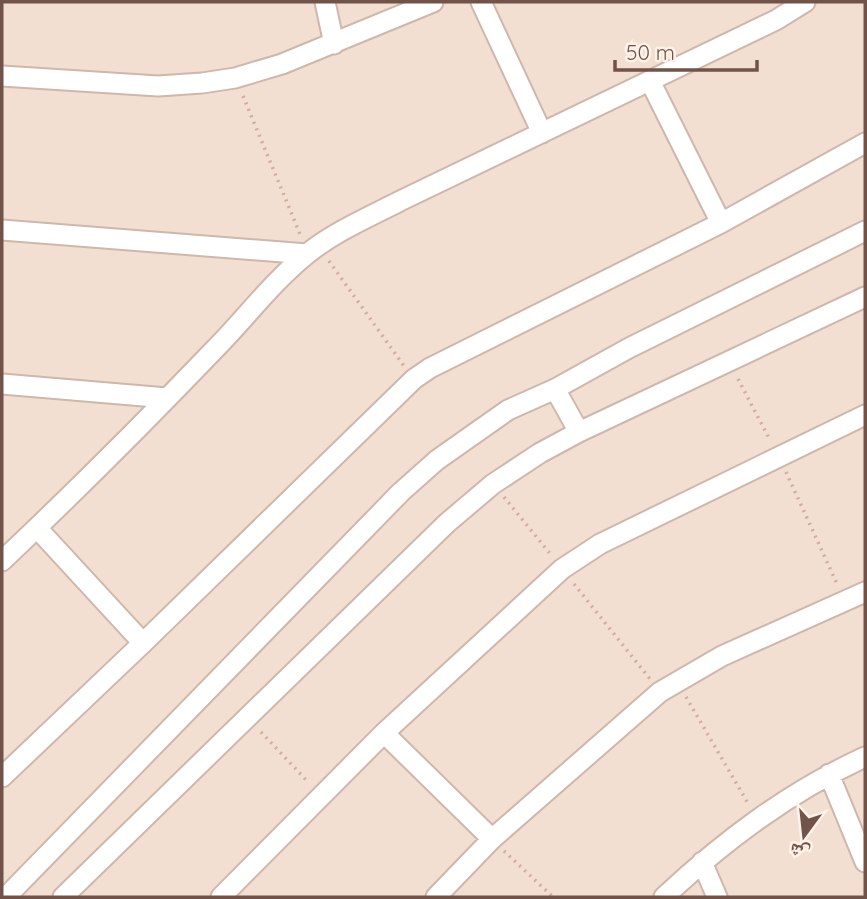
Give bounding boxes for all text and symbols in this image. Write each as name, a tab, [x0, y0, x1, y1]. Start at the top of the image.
scale bar	[615, 28, 757, 72]
text: 50 m	[626, 39, 675, 65]
north arrow	[769, 801, 839, 871]
text: ش	[787, 838, 812, 867]

